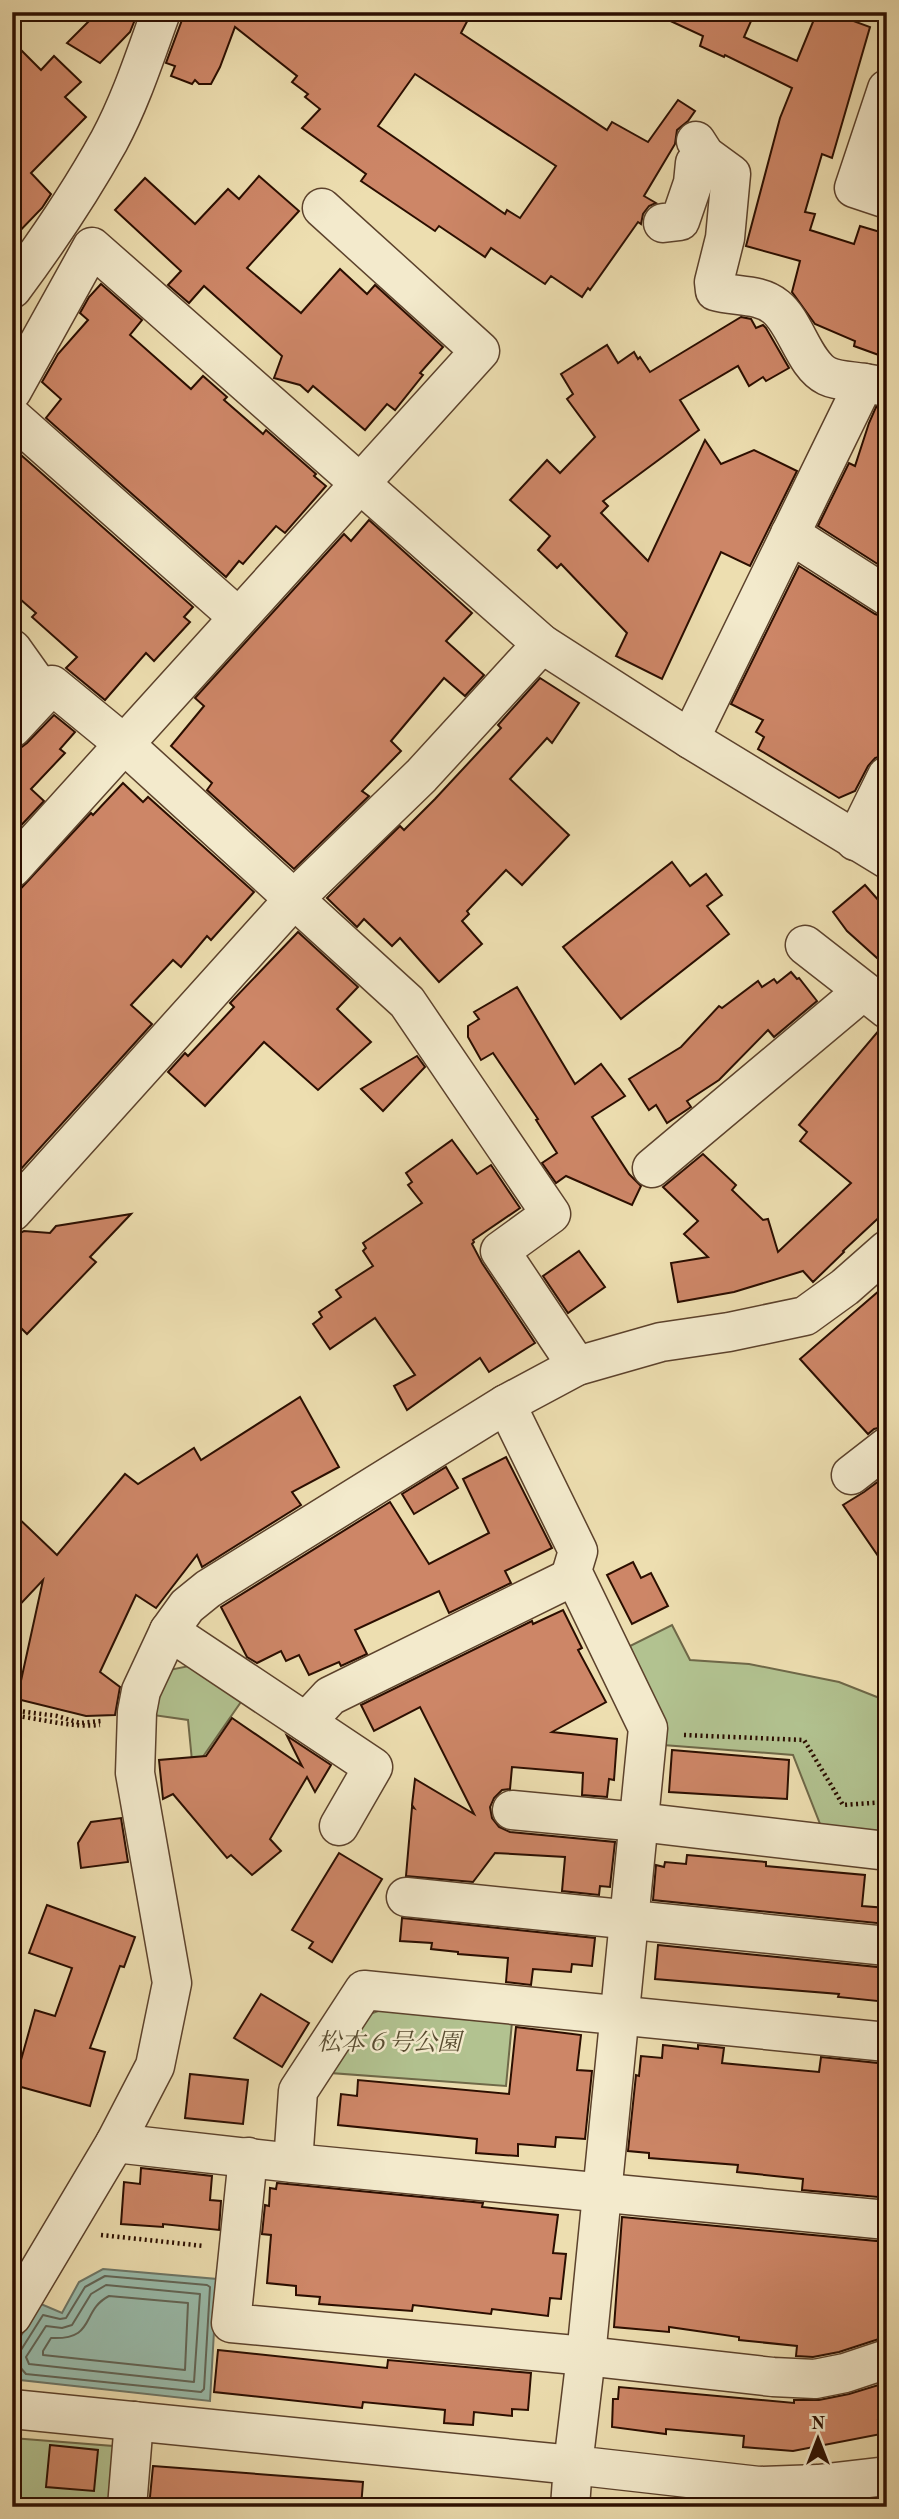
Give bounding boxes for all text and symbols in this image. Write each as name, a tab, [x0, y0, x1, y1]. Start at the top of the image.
park label: 松本６号公園	[317, 2029, 465, 2056]
north arrow	[783, 2404, 853, 2474]
text: N	[811, 2415, 826, 2434]

